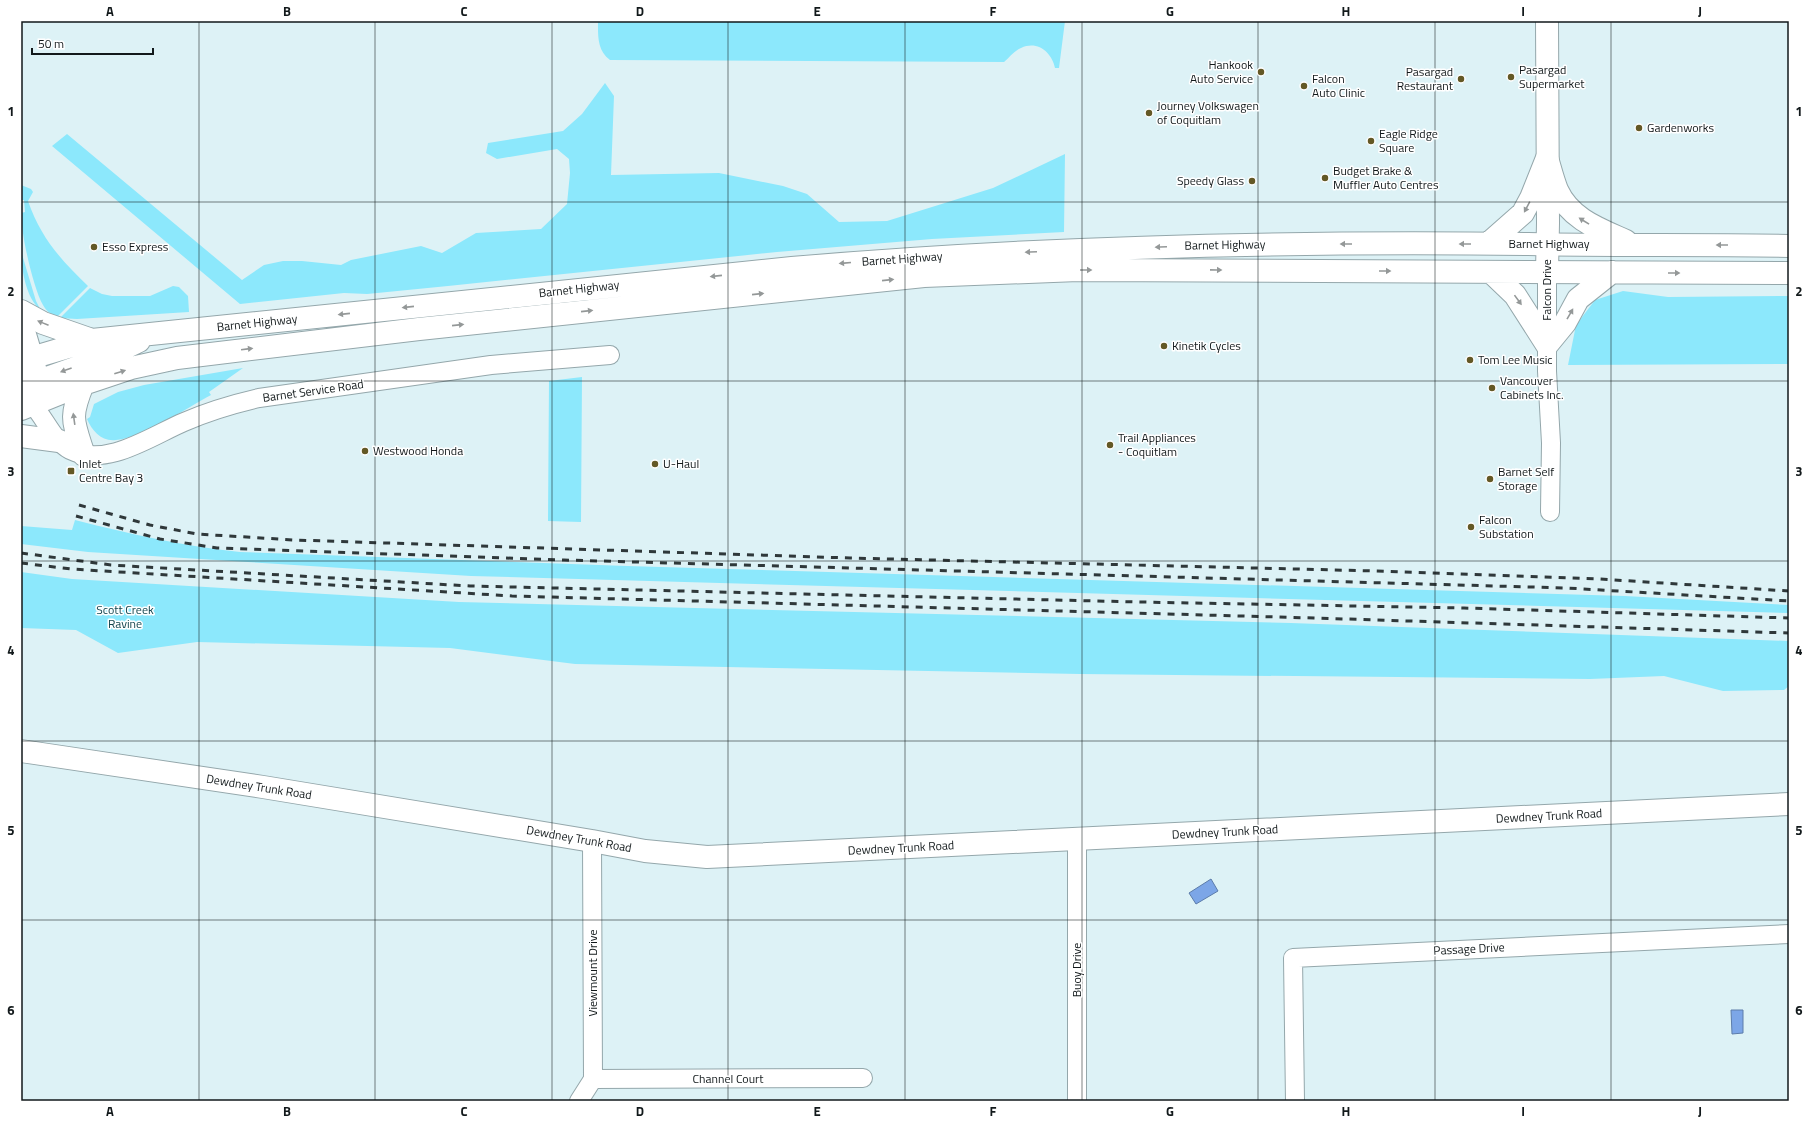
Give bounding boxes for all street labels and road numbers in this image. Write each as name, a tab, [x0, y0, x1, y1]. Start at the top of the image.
street label: Barnet Highway	[1184, 234, 1266, 255]
street label: Barnet Highway	[1509, 234, 1590, 253]
street label: Barnet Highway	[861, 246, 943, 271]
street label: Falcon Drive	[1537, 259, 1556, 321]
street label: Barnet Highway	[538, 275, 620, 302]
street label: Barnet Highway	[216, 309, 298, 336]
street label: Barnet Service Road	[261, 374, 365, 407]
street label: Dewdney Trunk Road	[205, 769, 313, 804]
street label: Dewdney Trunk Road	[1495, 803, 1603, 828]
street label: Dewdney Trunk Road	[1171, 819, 1279, 844]
street label: Dewdney Trunk Road	[525, 820, 633, 857]
street label: Dewdney Trunk Road	[847, 835, 955, 860]
street label: Viewmount Drive	[583, 929, 602, 1017]
street label: Passage Drive	[1433, 937, 1505, 960]
street label: Buoy Drive	[1067, 943, 1086, 997]
street label: Channel Court	[693, 1069, 764, 1088]

